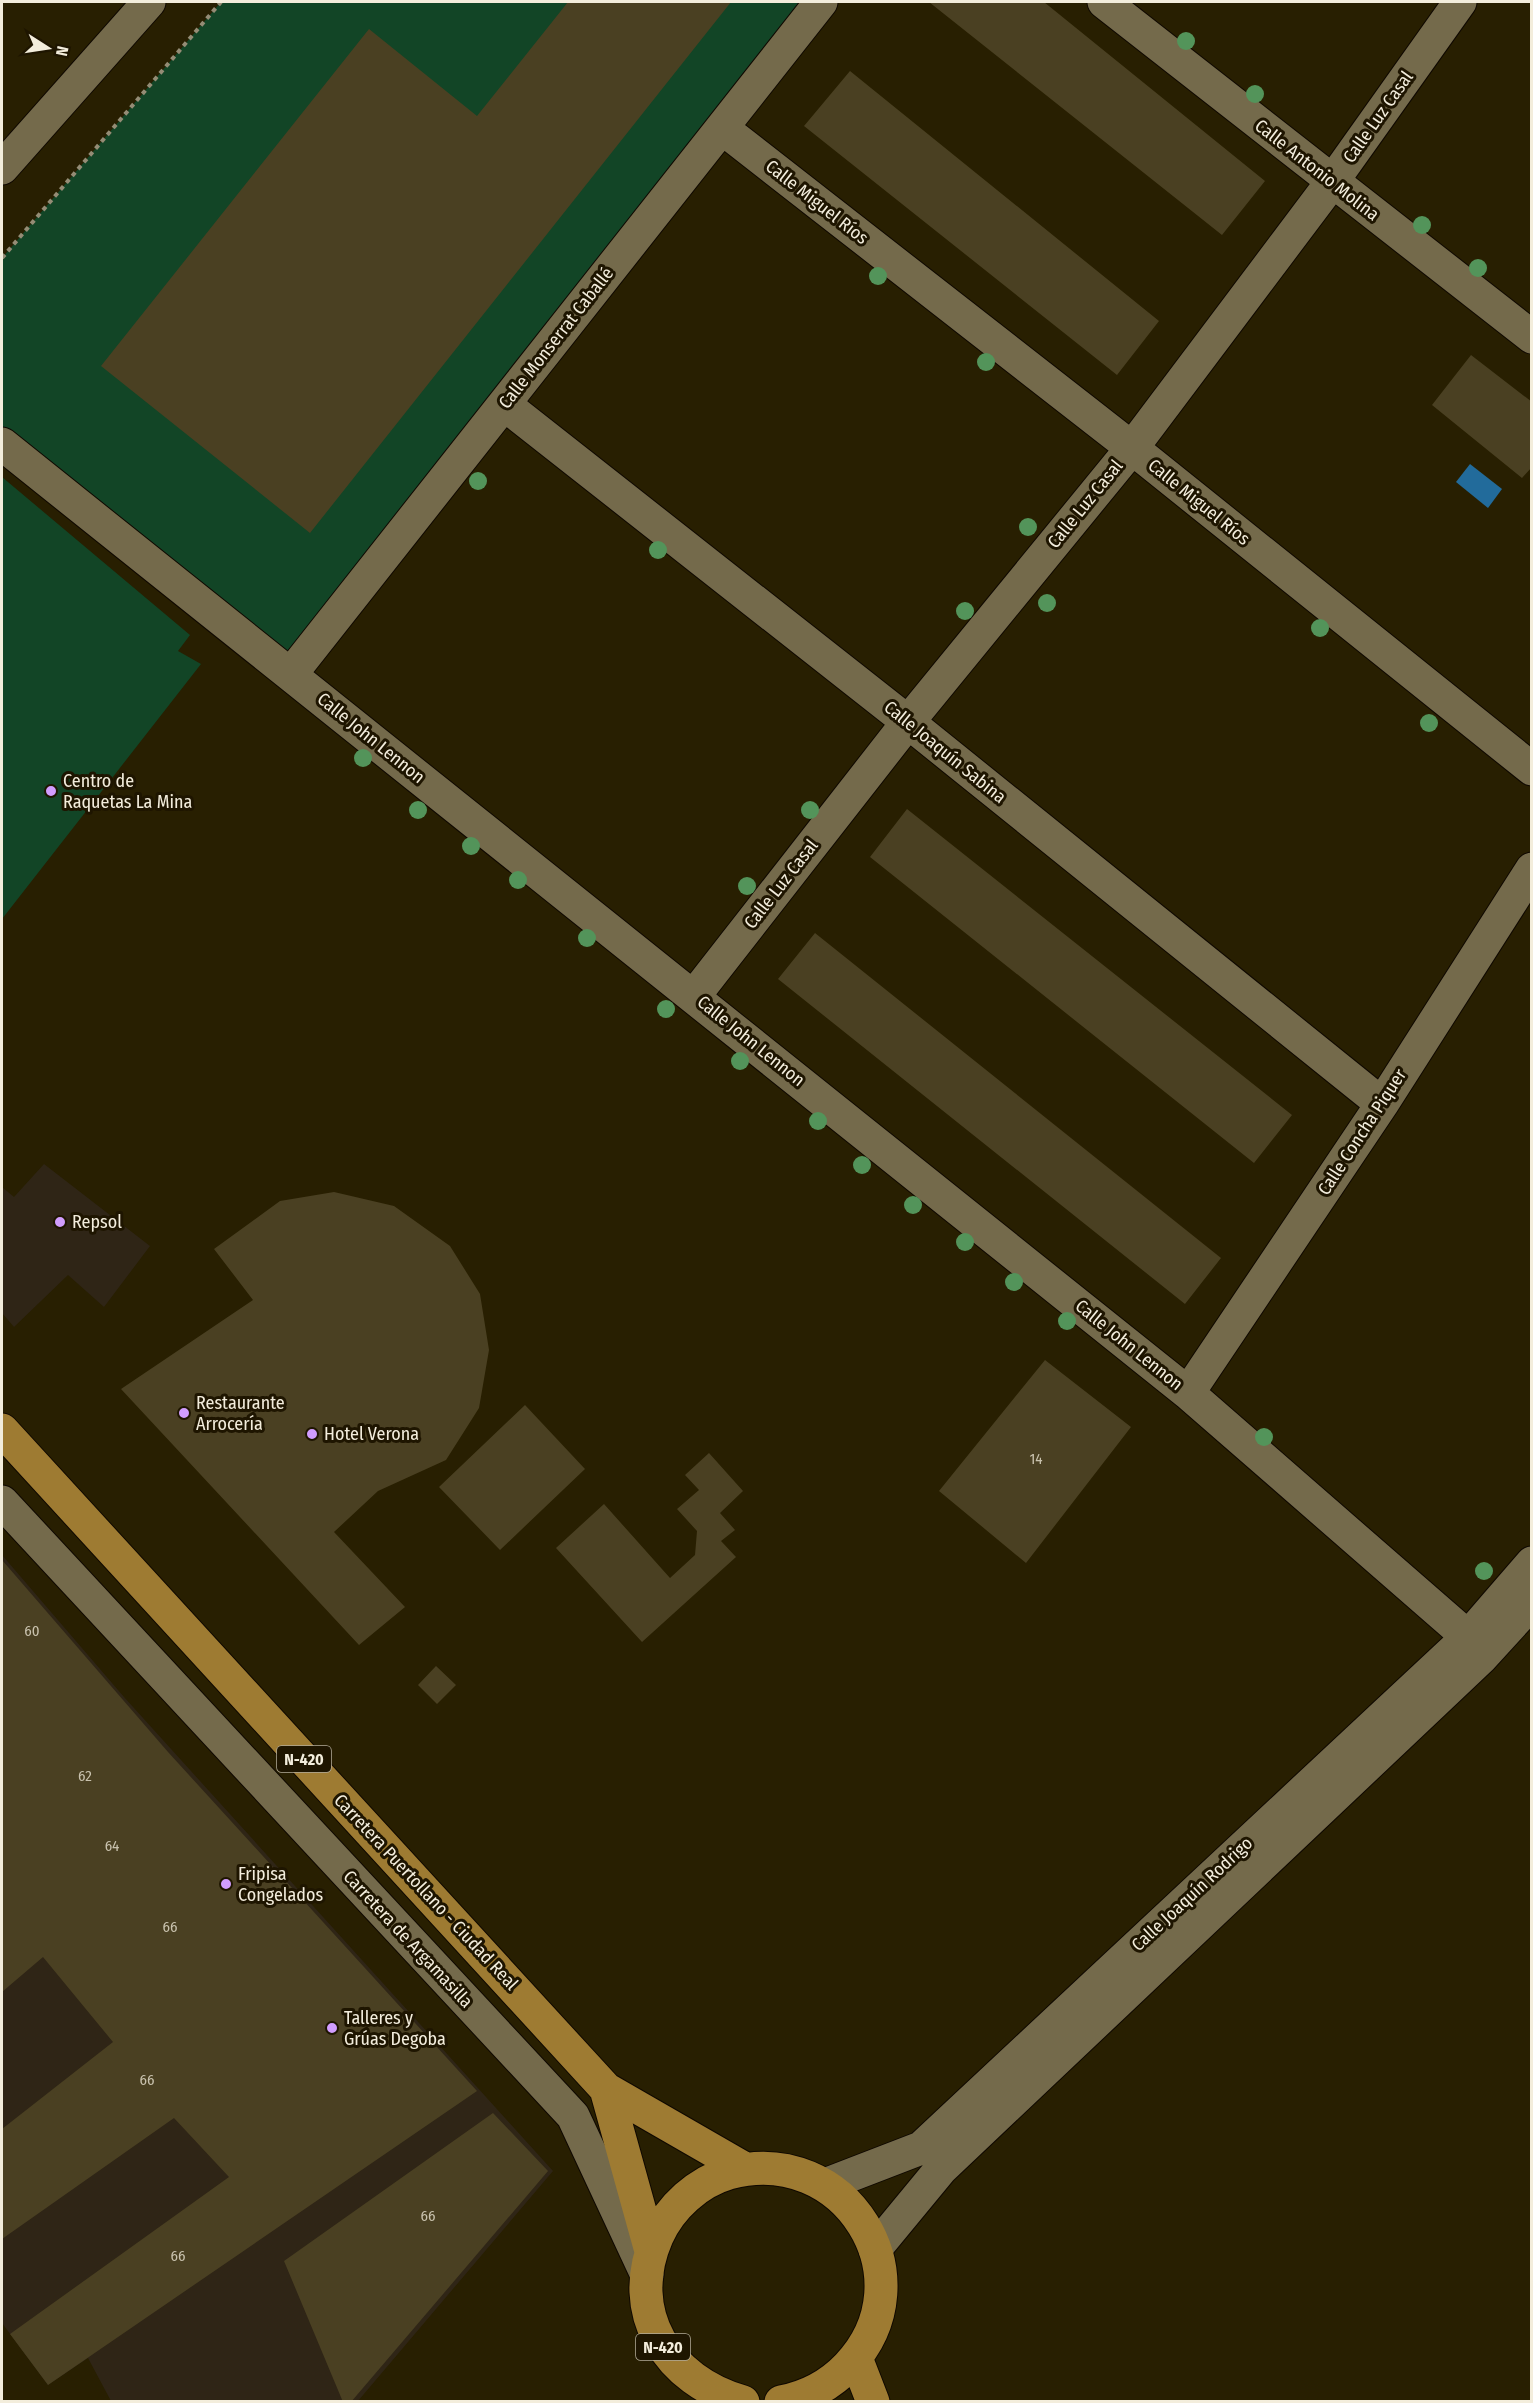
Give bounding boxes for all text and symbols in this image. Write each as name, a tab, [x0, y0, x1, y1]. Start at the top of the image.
north arrow	[18, 18, 78, 78]
text: N	[52, 44, 72, 58]
street label: Calle Luz Casal	[1338, 67, 1418, 167]
street label: Calle Antonio Molina	[1250, 115, 1384, 225]
street label: Calle Miguel Ríos	[761, 155, 873, 249]
street label: Calle Monserrat Caballé	[494, 263, 618, 413]
street label: Calle Miguel Ríos	[1144, 454, 1255, 550]
street label: Calle Luz Casal	[1043, 455, 1127, 553]
street label: Calle John Lennon	[313, 688, 429, 788]
street label: Calle Joaquín Sabina	[880, 696, 1011, 808]
place label: Centro de Raquetas La Mina	[63, 770, 192, 813]
marker: Centro de Raquetas La Mina	[44, 784, 58, 798]
street label: Calle Luz Casal	[739, 835, 823, 933]
street label: Calle John Lennon	[693, 991, 809, 1091]
street label: Calle Concha Piquer	[1313, 1064, 1411, 1199]
place label: Repsol	[72, 1211, 122, 1233]
marker: Repsol	[53, 1215, 67, 1229]
street label: Calle John Lennon	[1071, 1295, 1187, 1395]
place label: Restaurante Arrocería	[196, 1392, 285, 1435]
marker: Restaurante Arrocería	[177, 1406, 191, 1420]
place label: Hotel Verona	[324, 1423, 419, 1445]
marker: Hotel Verona	[305, 1427, 319, 1441]
house number: 14	[1029, 1450, 1043, 1468]
house number: 60	[24, 1622, 40, 1640]
road number: N-420	[277, 1746, 331, 1772]
house number: 62	[78, 1767, 92, 1785]
street label: Carretera Puertollano - Ciudad Real	[329, 1789, 523, 1995]
street label: Calle Joaquín Rodrigo	[1127, 1832, 1257, 1956]
house number: 64	[105, 1837, 119, 1855]
place label: Fripisa Congelados	[238, 1863, 323, 1906]
street label: Carretera de Argamasilla	[339, 1866, 478, 2013]
marker: Fripisa Congelados	[219, 1877, 233, 1891]
house number: 66	[163, 1918, 177, 1936]
place label: Talleres y Grúas Degoba	[344, 2007, 446, 2050]
marker: Talleres y Grúas Degoba	[325, 2021, 339, 2035]
house number: 66	[140, 2071, 154, 2089]
house number: 66	[421, 2207, 435, 2225]
house number: 66	[171, 2247, 185, 2265]
road number: N-420	[636, 2334, 690, 2360]

